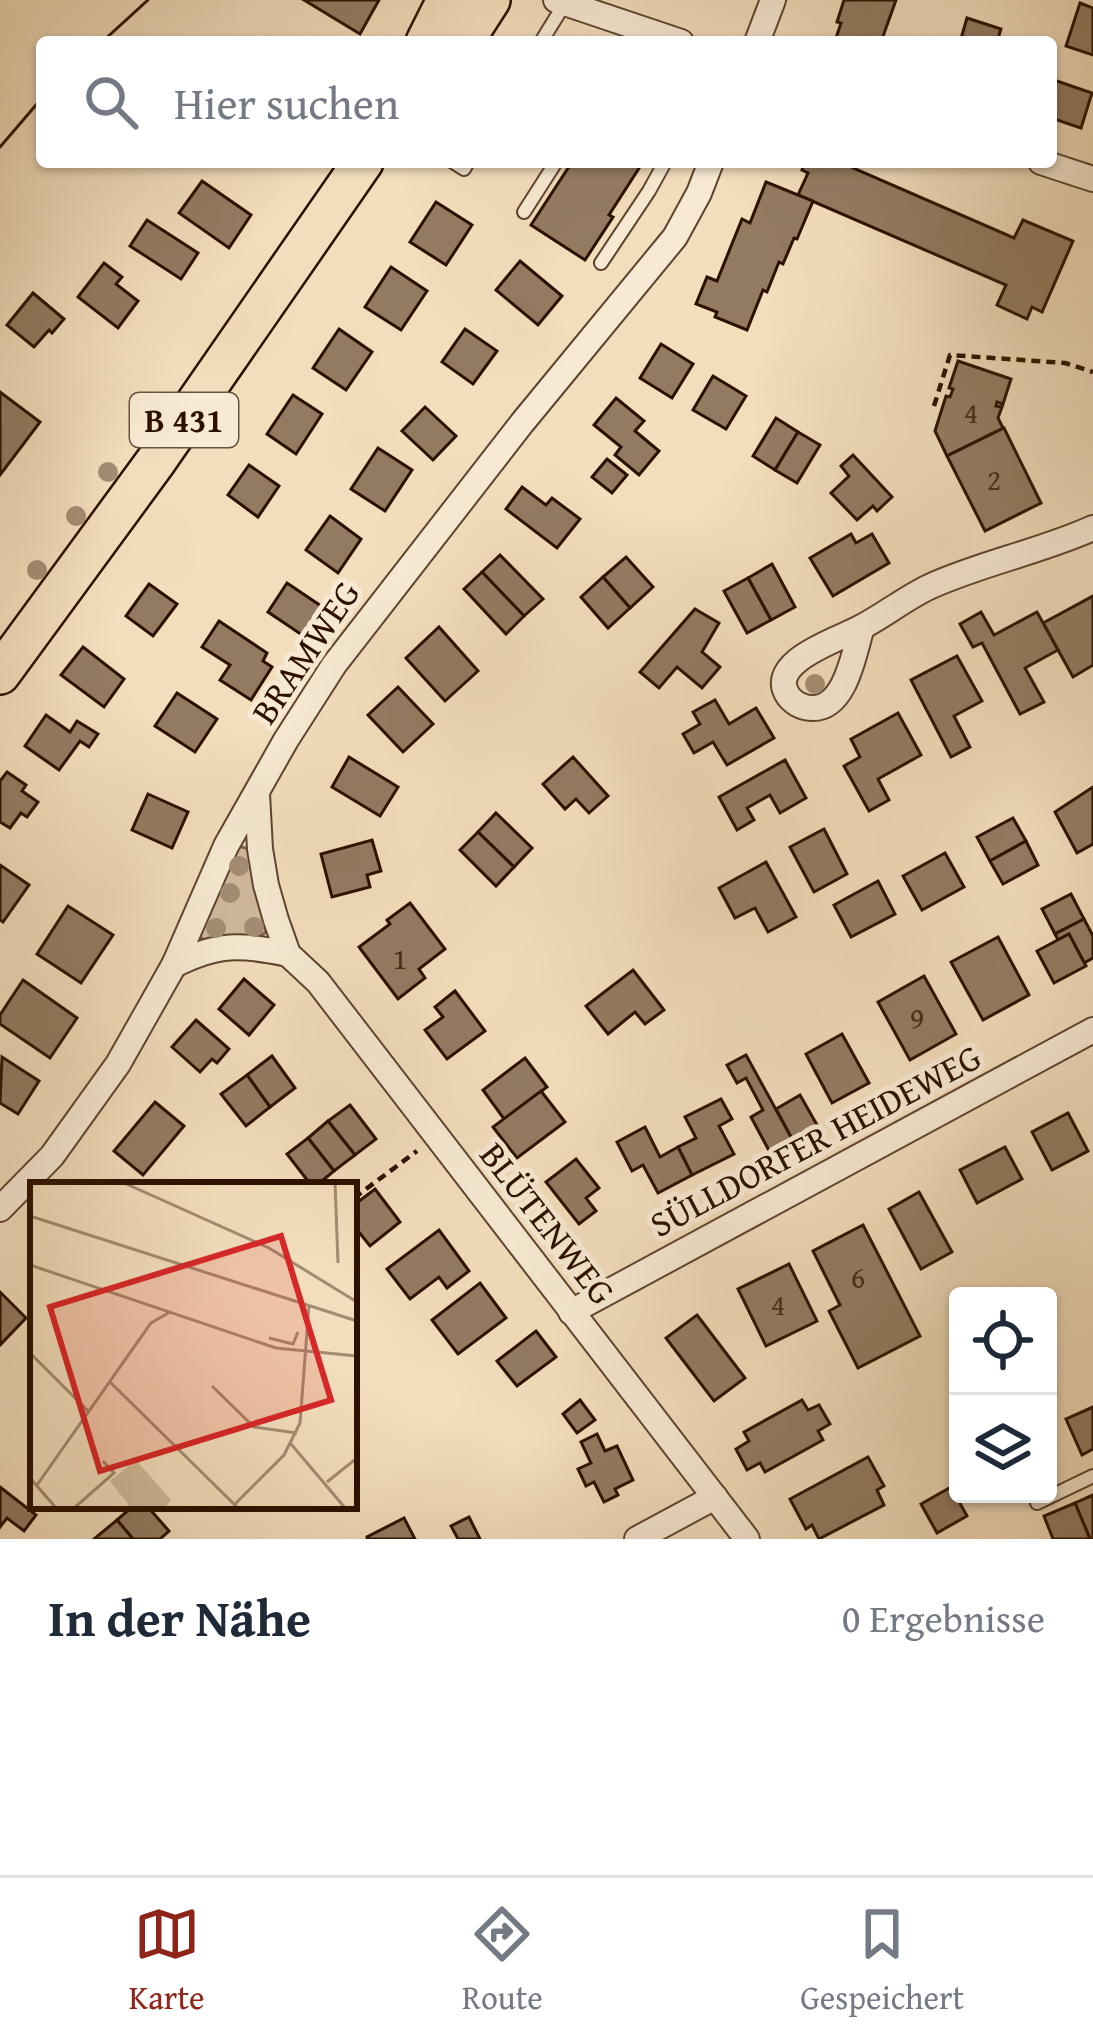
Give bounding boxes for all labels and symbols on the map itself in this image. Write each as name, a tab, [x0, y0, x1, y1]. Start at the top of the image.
house number: 4	[964, 390, 978, 434]
road number: B 431	[130, 393, 238, 447]
house number: 2	[987, 457, 1001, 501]
street label: BRAMWEG	[237, 570, 372, 734]
house number: 1	[393, 936, 407, 980]
house number: 9	[910, 995, 924, 1039]
street label: SÜLLDORFER HEIDEWEG	[640, 1030, 990, 1249]
street label: BLÜTENWEG	[468, 1130, 629, 1315]
inset map	[30, 1182, 357, 1509]
house number: 6	[851, 1255, 865, 1299]
house number: 4	[771, 1282, 785, 1326]

